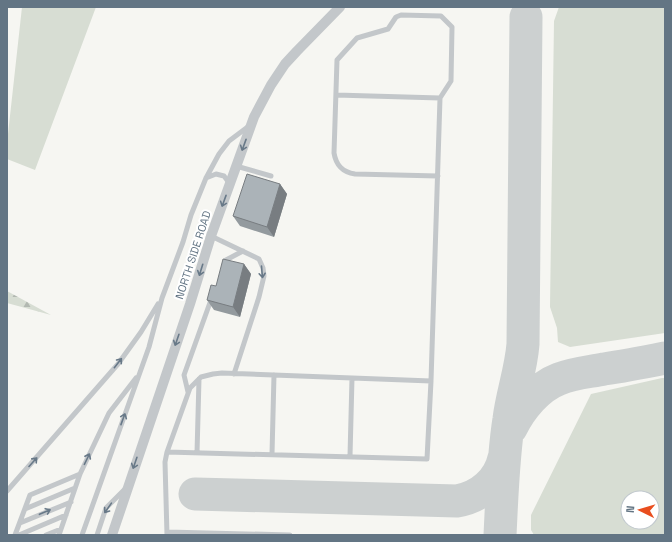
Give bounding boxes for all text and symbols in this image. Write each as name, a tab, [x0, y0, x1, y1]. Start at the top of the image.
one-way arrow	[239, 139, 247, 151]
one-way arrow	[219, 195, 227, 207]
street label: NORTH SIDE ROAD	[172, 209, 214, 301]
one-way arrow	[196, 264, 204, 276]
one-way arrow	[259, 265, 266, 278]
one-way arrow	[173, 334, 181, 346]
one-way arrow	[114, 358, 122, 369]
one-way arrow	[120, 413, 128, 425]
one-way arrow	[84, 454, 91, 466]
one-way arrow	[28, 457, 38, 467]
one-way arrow	[131, 457, 139, 469]
north arrow	[620, 490, 660, 530]
one-way arrow	[104, 502, 112, 513]
text: N	[623, 505, 637, 513]
one-way arrow	[39, 508, 51, 516]

